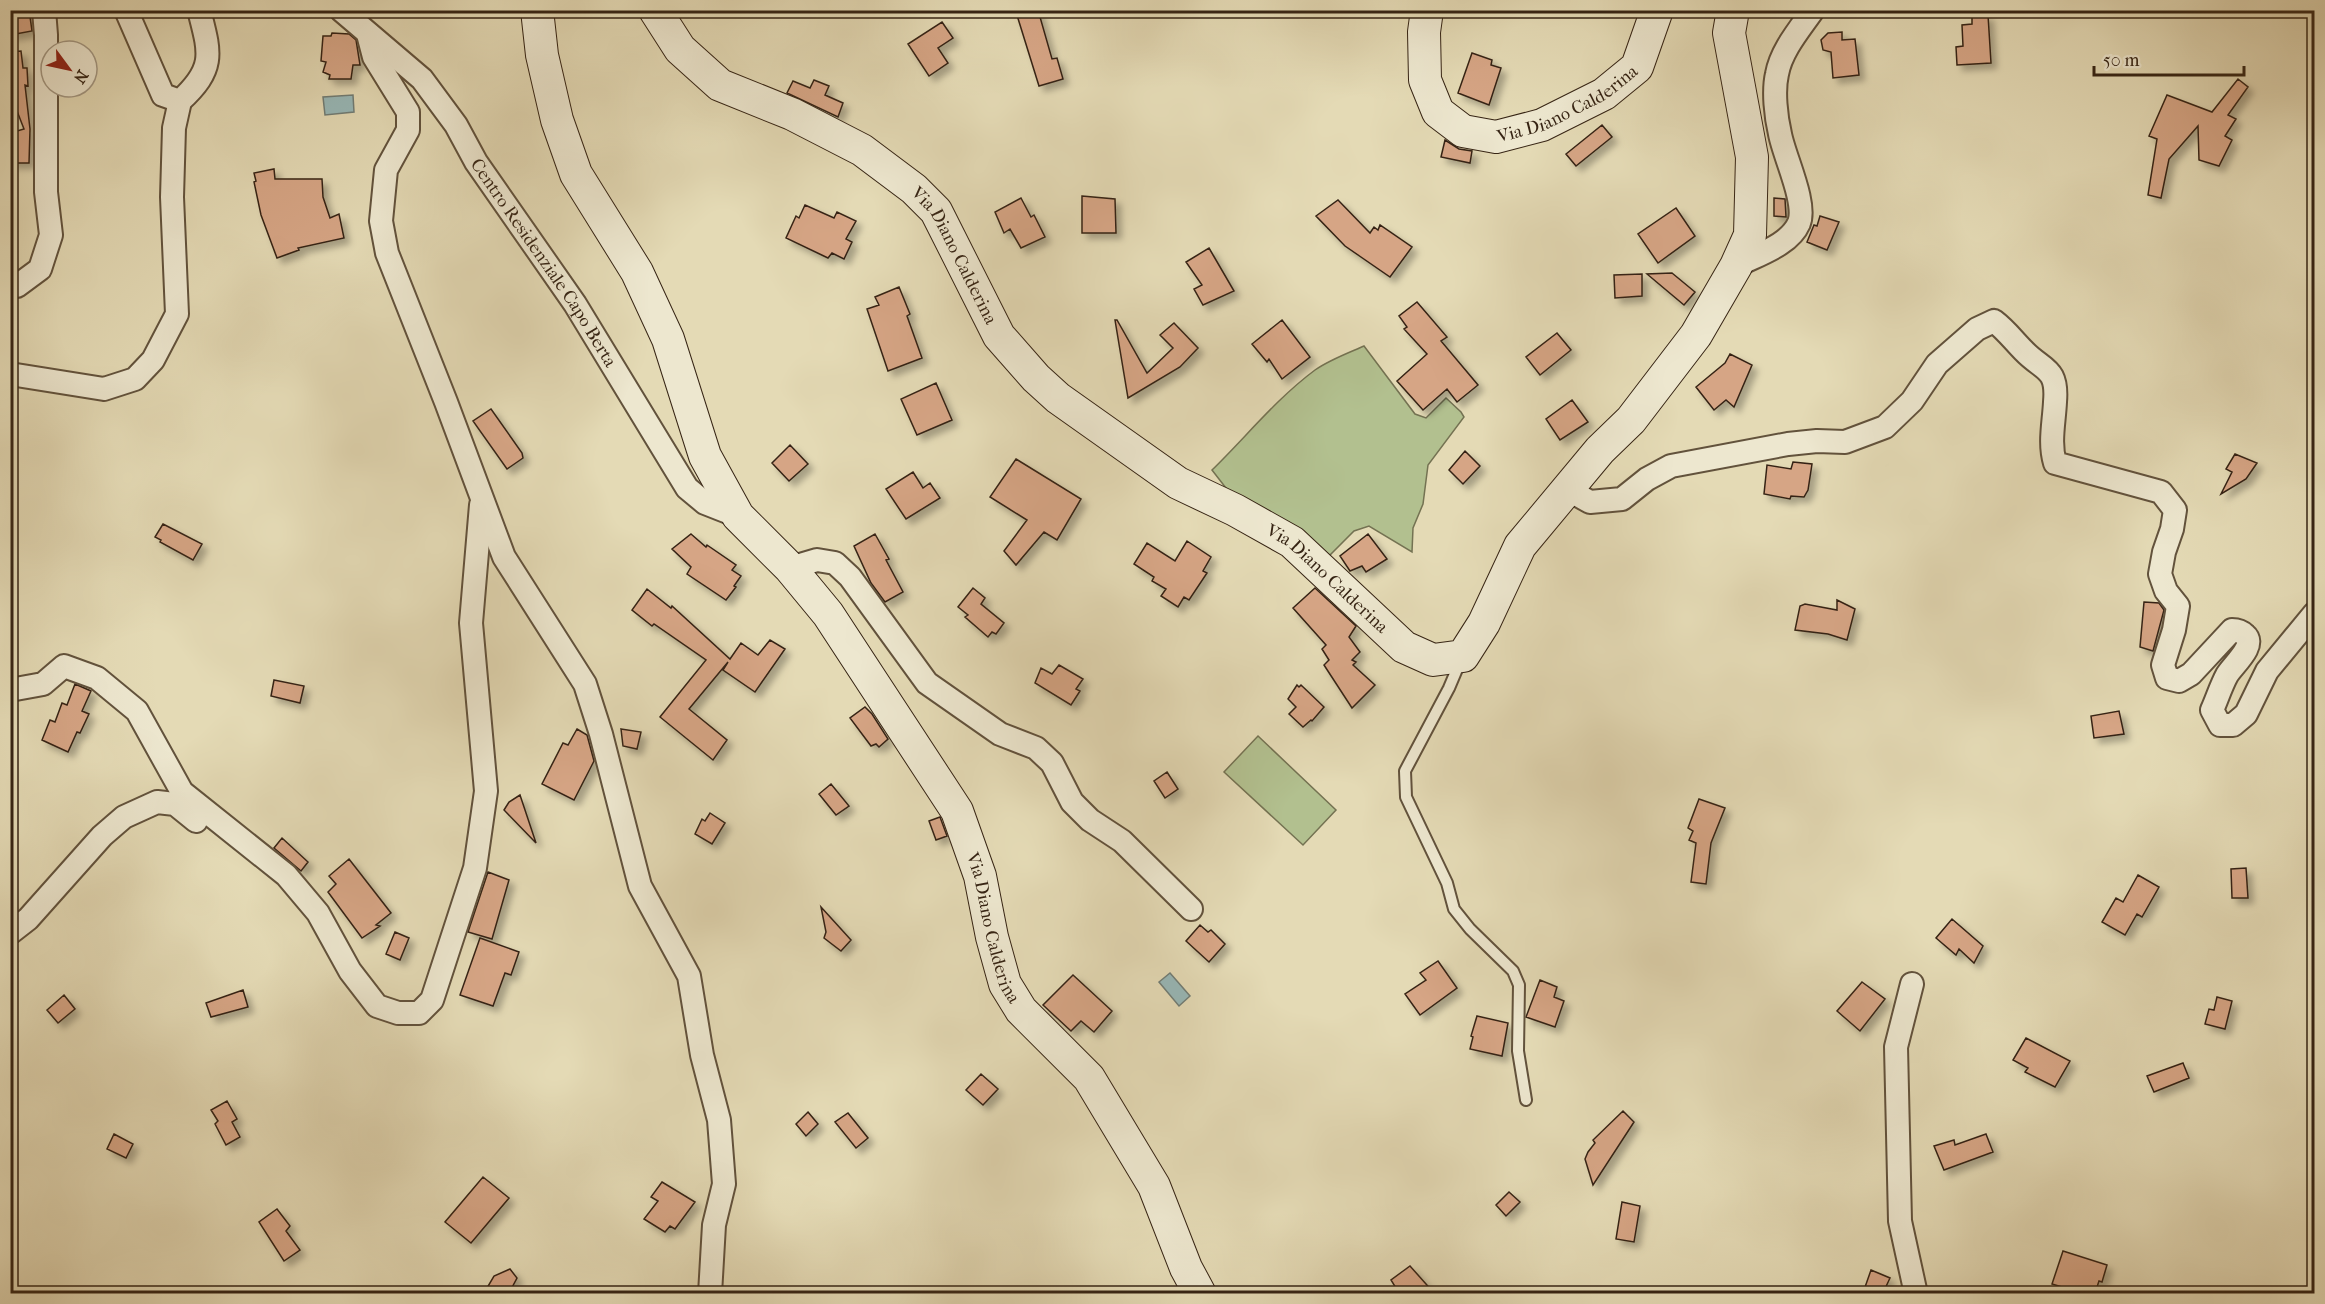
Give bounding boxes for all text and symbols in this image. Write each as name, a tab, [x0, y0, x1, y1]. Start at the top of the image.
north arrow	[39, 39, 99, 99]
scale bar	[2094, 39, 2244, 77]
text: 50 m	[2103, 50, 2140, 71]
street label: Via Diano Calderina	[1494, 60, 1643, 148]
text: N	[69, 67, 92, 88]
street label: Centro Residenziale Capo Berta	[466, 155, 621, 371]
street label: Via Diano Calderina	[906, 182, 1002, 328]
street label: Via Diano Calderina	[1262, 519, 1393, 638]
street label: Via Diano Calderina	[961, 849, 1025, 1008]

